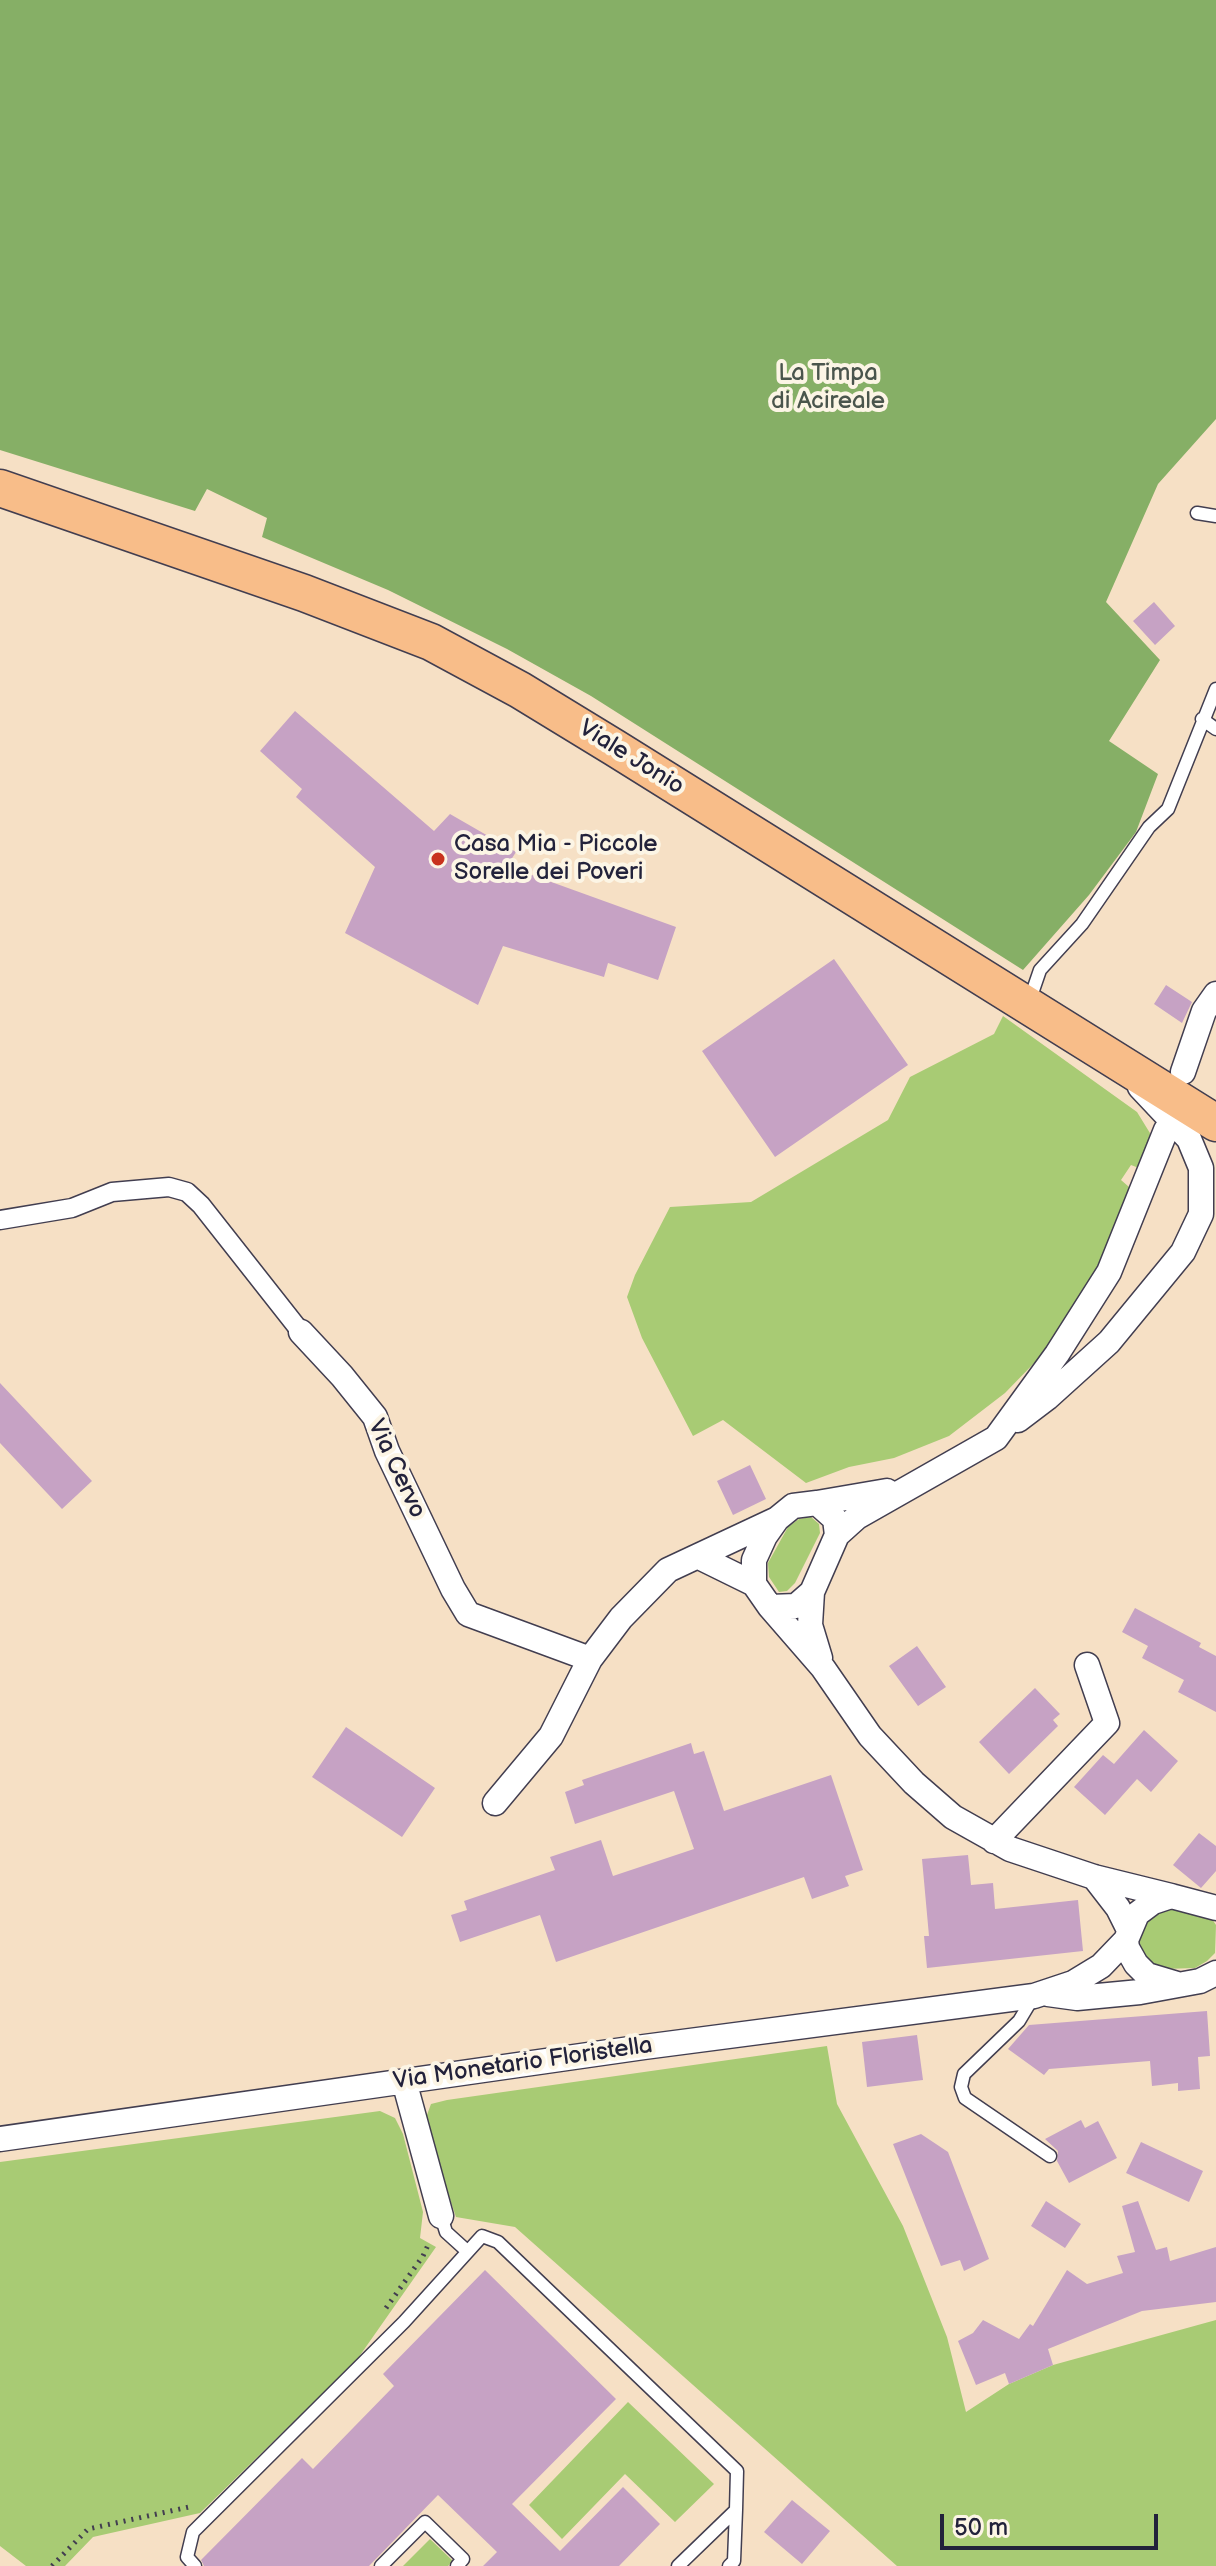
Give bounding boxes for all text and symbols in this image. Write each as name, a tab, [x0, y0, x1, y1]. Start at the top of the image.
park label: La Timpa di Acireale	[771, 360, 885, 416]
street label: Viale Jonio	[573, 714, 689, 802]
place label: Casa Mia - Piccole Sorelle dei Poveri	[454, 831, 658, 887]
marker: Casa Mia - Piccole Sorelle dei Poveri	[429, 850, 447, 868]
street label: Via Cervo	[361, 1415, 431, 1523]
street label: Via Monetario Floristella	[392, 2032, 654, 2096]
scale bar	[944, 2498, 1162, 2548]
text: 50 m	[954, 2513, 1008, 2542]

